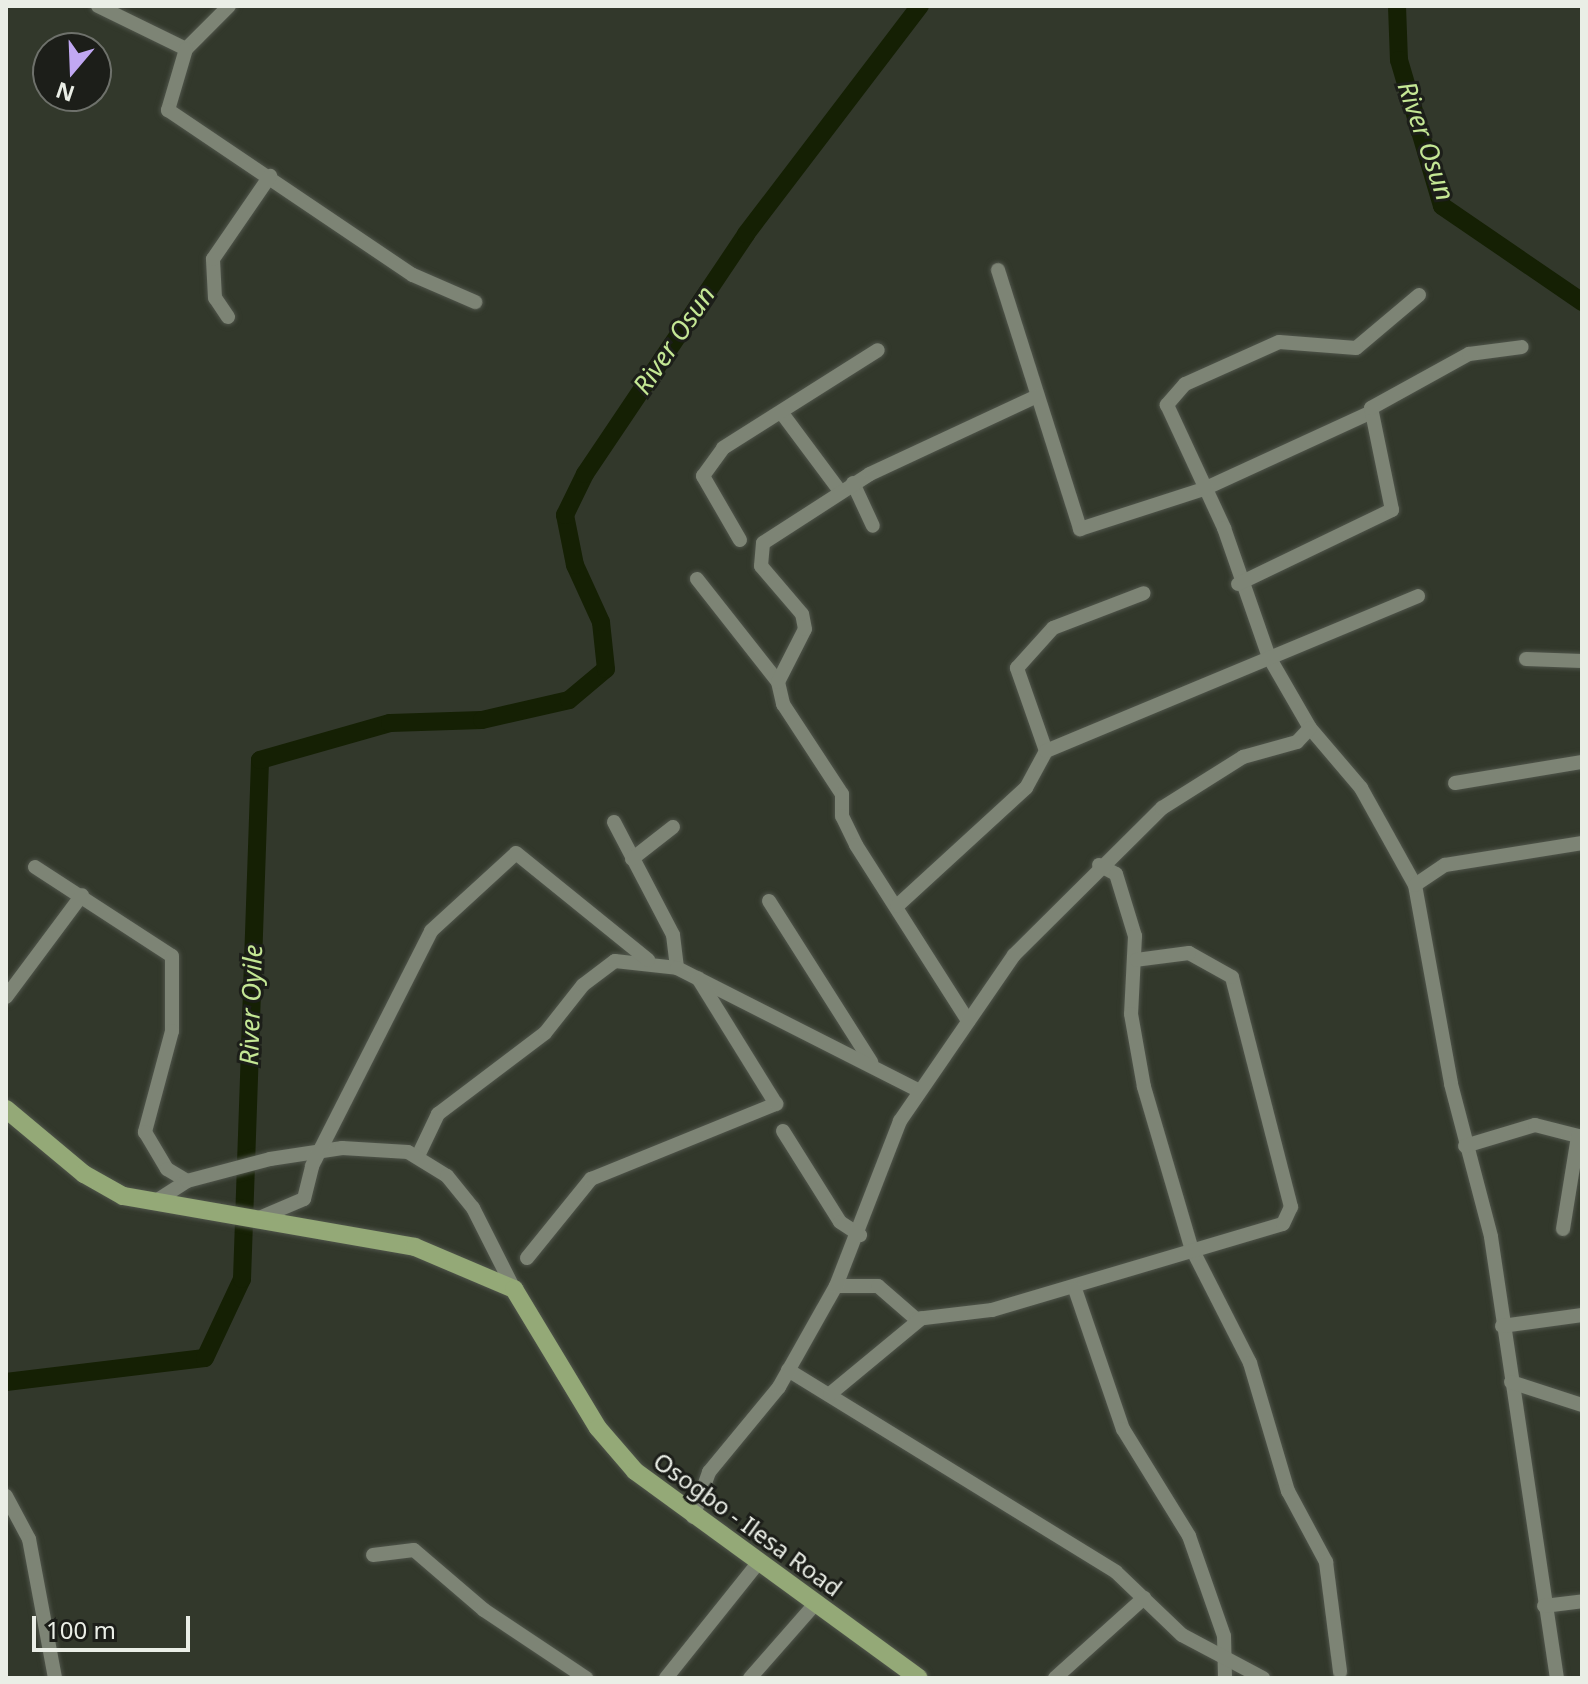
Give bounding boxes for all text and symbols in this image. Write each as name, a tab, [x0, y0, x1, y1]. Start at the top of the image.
north arrow	[32, 32, 112, 112]
text: N	[52, 76, 78, 110]
water label: River Osun	[1391, 77, 1461, 205]
water label: River Osun	[626, 280, 722, 400]
water label: River Oyile	[233, 944, 269, 1066]
street label: Osogbo - Ilesa Road	[648, 1446, 848, 1602]
scale bar	[36, 1600, 194, 1650]
text: 100 m	[46, 1613, 116, 1646]

